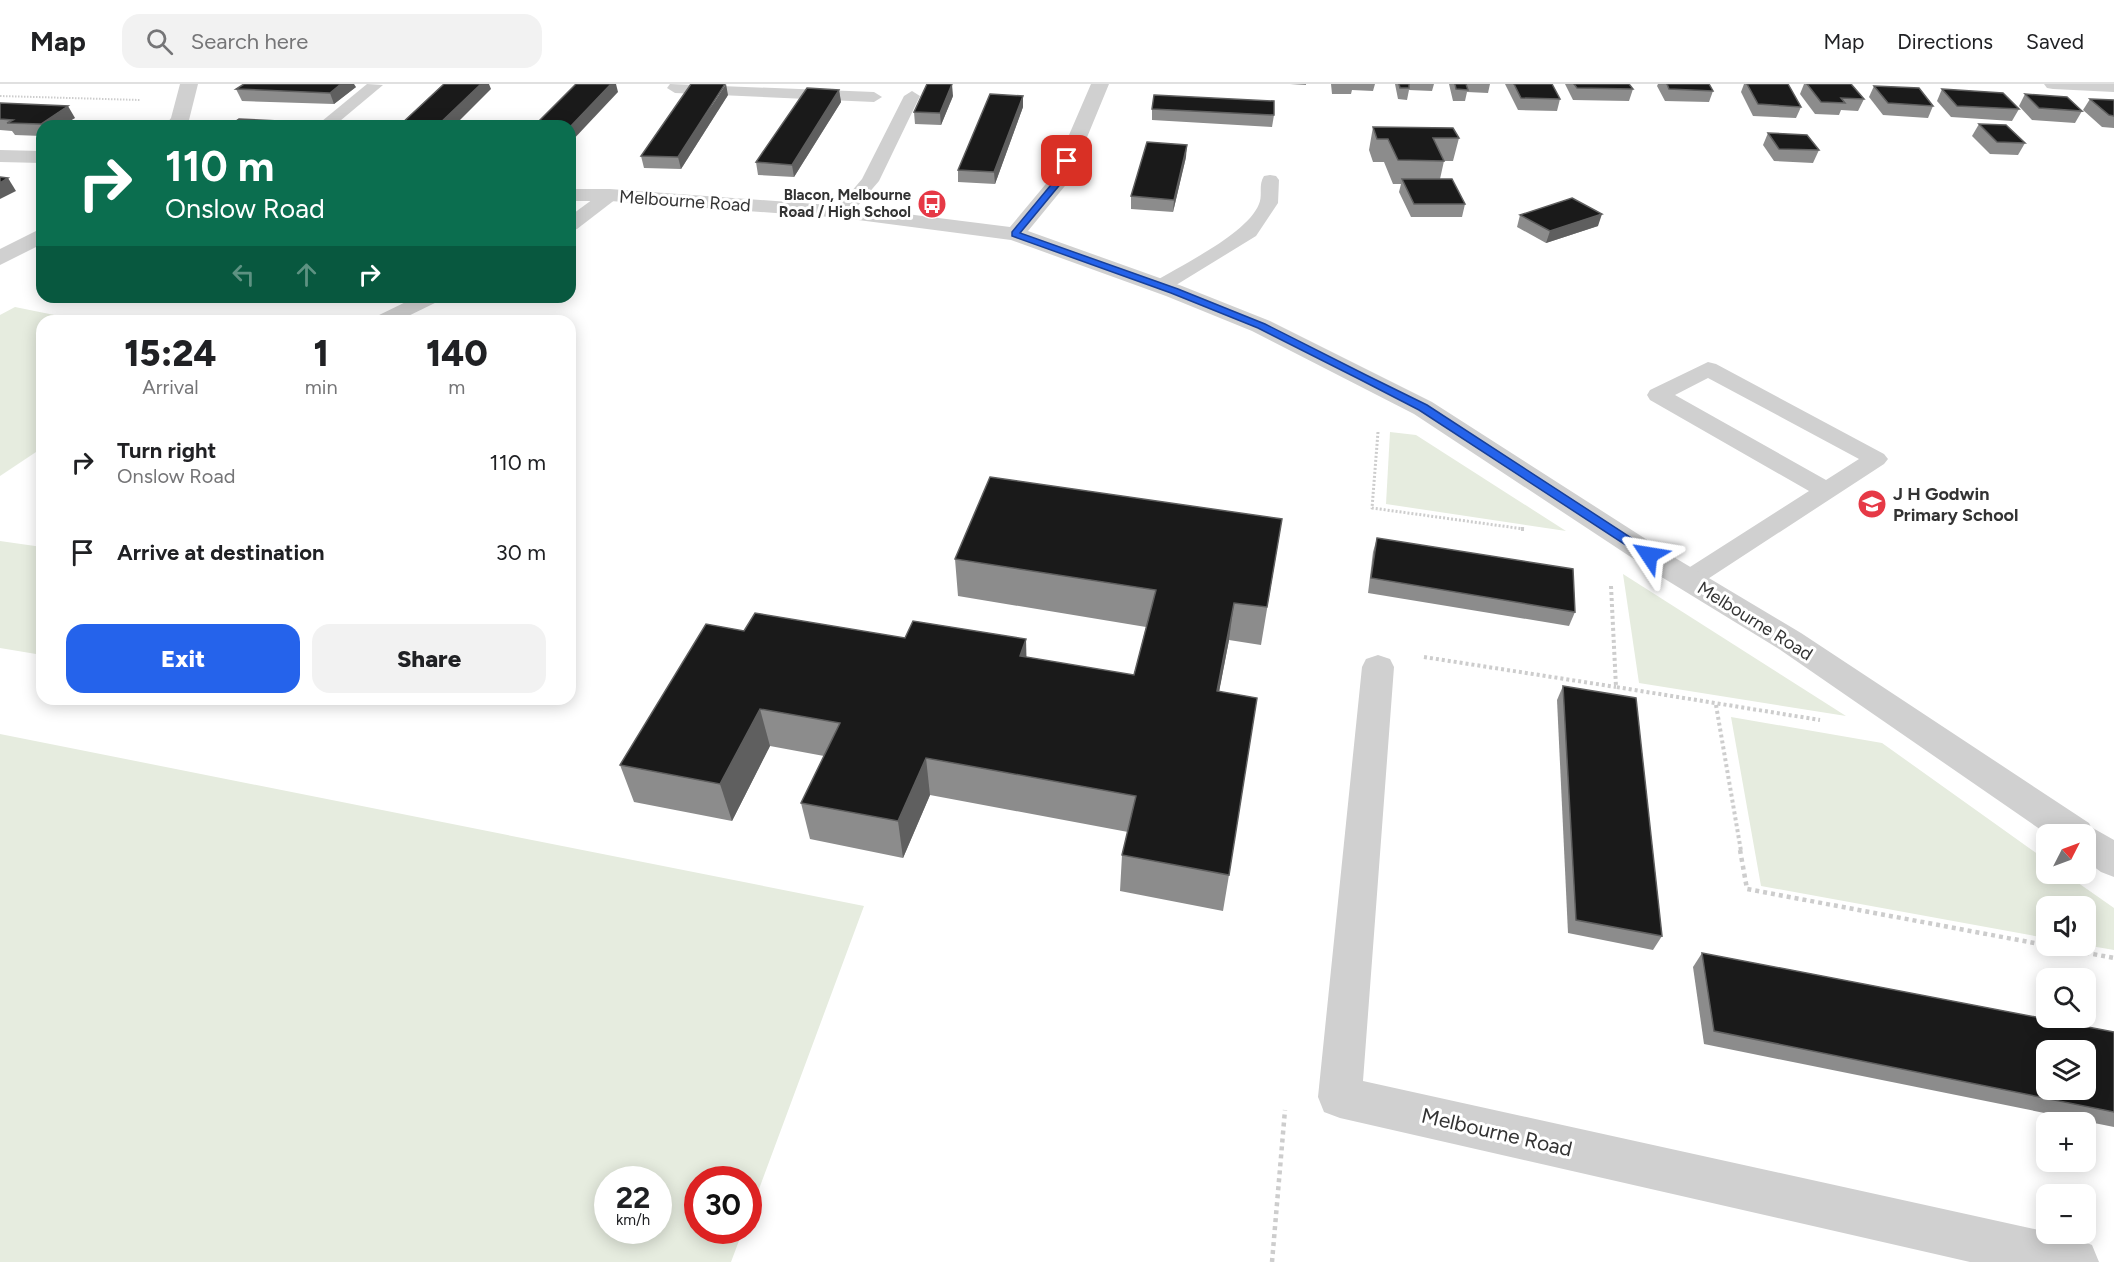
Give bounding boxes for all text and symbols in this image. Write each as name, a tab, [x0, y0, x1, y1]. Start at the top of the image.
search box	[122, 14, 542, 68]
text: Map	[30, 24, 86, 58]
icon: search	[143, 25, 176, 58]
text: Search here	[191, 28, 308, 55]
text: Map	[1823, 29, 1864, 54]
text: Directions	[1897, 29, 1993, 54]
text: Saved	[2026, 29, 2084, 54]
pin	[1041, 135, 1092, 186]
text: 110 m	[165, 141, 274, 192]
icon: right	[66, 144, 144, 222]
icon: arrive	[1050, 144, 1083, 177]
street label: Melbourne Road	[618, 185, 752, 217]
place label: Blacon, Melbourne Road / High School	[779, 186, 912, 221]
bus stop icon: Blacon, Melbourne Road / High School	[916, 188, 948, 220]
text: Onslow Road	[165, 192, 325, 225]
icon: left	[227, 258, 260, 291]
icon: ahead	[290, 258, 323, 291]
icon: right	[353, 258, 386, 291]
text: 15:24	[124, 332, 216, 375]
text: 1	[314, 332, 329, 375]
text: 140	[426, 332, 488, 375]
text: Arrival	[142, 375, 199, 399]
text: min	[305, 375, 338, 399]
text: m	[448, 375, 465, 399]
text: Turn right	[117, 437, 216, 464]
icon: right	[66, 446, 99, 479]
text: 110 m	[490, 449, 546, 476]
text: Onslow Road	[117, 464, 235, 488]
place label: J H Godwin Primary School	[1893, 483, 2018, 526]
school or university icon: J H Godwin Primary School	[1856, 488, 1888, 520]
position arrow	[1617, 523, 1681, 587]
icon: arrive	[66, 536, 99, 569]
text: Arrive at destination	[117, 539, 325, 566]
text: 30 m	[496, 539, 546, 566]
street label: Melbourne Road	[1693, 577, 1817, 665]
button: Exit	[66, 624, 300, 693]
button: Share	[312, 624, 546, 693]
north arrow	[2036, 824, 2096, 884]
map controls	[2036, 824, 2096, 1244]
button: sound	[2036, 896, 2096, 956]
button: search	[2036, 968, 2096, 1028]
button: layers	[2036, 1040, 2096, 1100]
street label: Melbourne Road	[1419, 1103, 1575, 1161]
button: +	[2036, 1112, 2096, 1172]
speed limit sign: 30	[684, 1166, 762, 1244]
text: 22	[616, 1179, 650, 1216]
button: −	[2036, 1184, 2096, 1244]
text: km/h	[616, 1211, 650, 1229]

